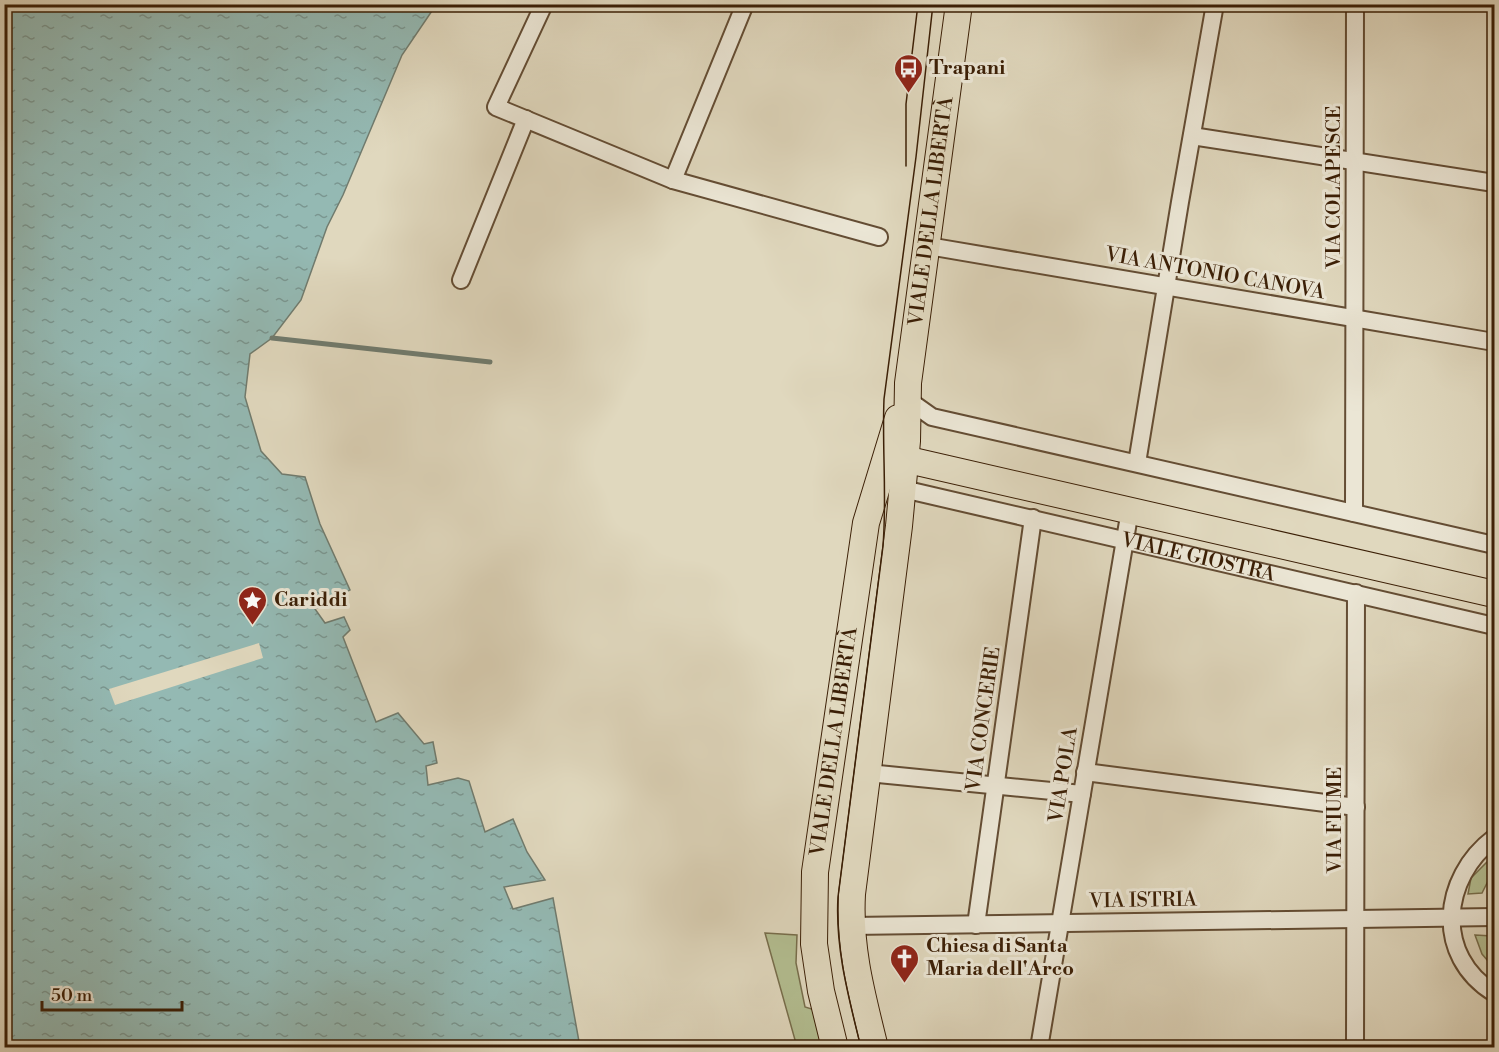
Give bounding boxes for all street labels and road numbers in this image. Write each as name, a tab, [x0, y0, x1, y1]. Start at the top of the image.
street label: VIALE DELLA LIBERTÀ	[903, 94, 959, 328]
street label: VIA COLAPESCE	[1322, 105, 1347, 270]
street label: VIA ANTONIO CANOVA	[1102, 242, 1328, 306]
street label: VIALE GIOSTRA	[1118, 527, 1279, 588]
street label: VIALE DELLA LIBERTÀ	[805, 624, 863, 859]
street label: VIA CONCERIE	[961, 645, 1007, 794]
street label: VIA POLA	[1044, 724, 1084, 826]
street label: VIA FIUME	[1323, 767, 1348, 874]
street label: VIA ISTRIA	[1088, 888, 1198, 914]

